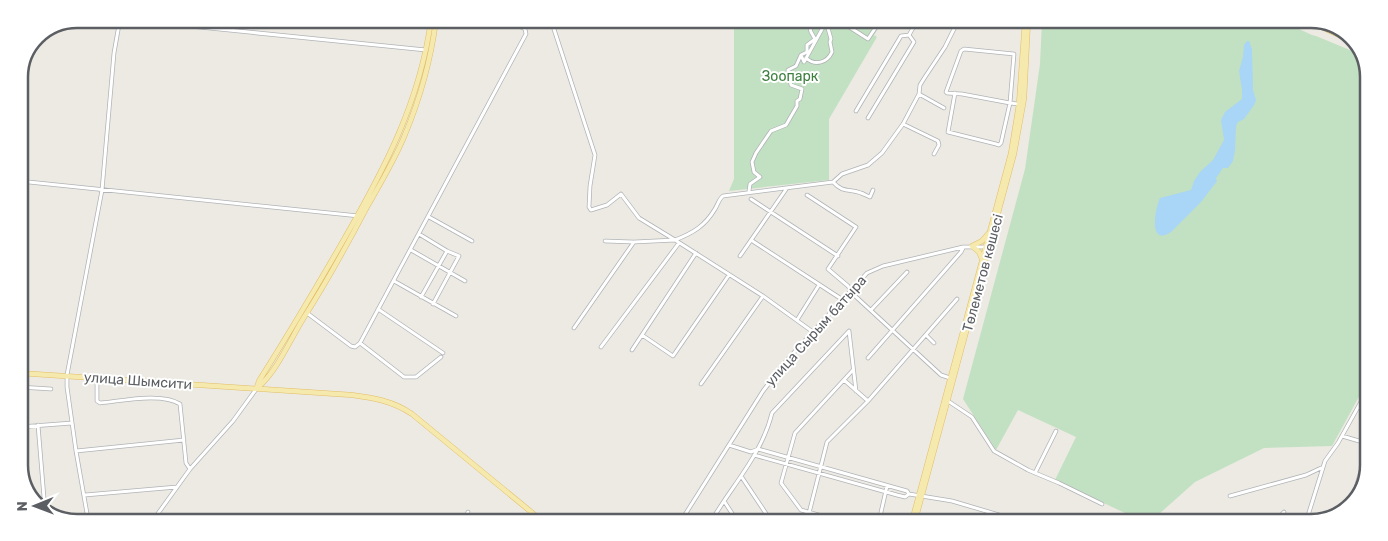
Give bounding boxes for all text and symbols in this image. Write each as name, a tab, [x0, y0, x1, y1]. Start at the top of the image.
park label: Зоопарк	[762, 68, 819, 85]
street label: Төлеметов көшесі	[959, 212, 1007, 334]
street label: улица Сырым батыра	[762, 272, 870, 390]
street label: улица Шымсити	[83, 369, 193, 393]
north arrow	[10, 481, 60, 531]
text: N	[14, 501, 31, 511]

